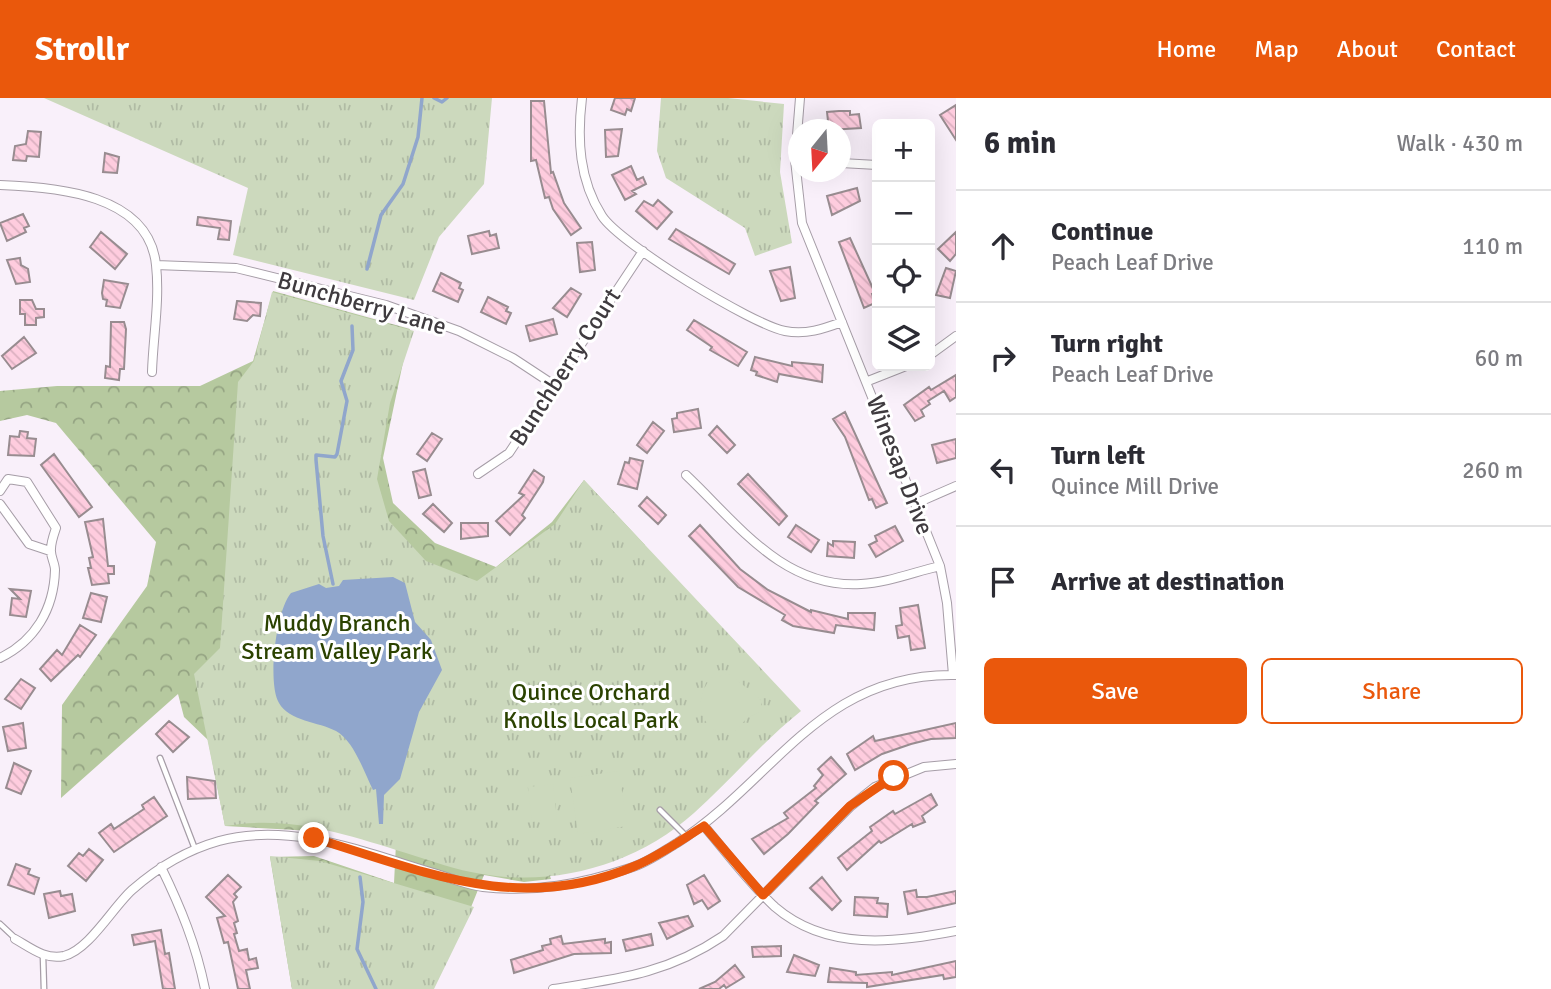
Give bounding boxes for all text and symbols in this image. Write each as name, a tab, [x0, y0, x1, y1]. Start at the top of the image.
text: Strollr	[35, 29, 129, 70]
text: Home	[1156, 34, 1216, 64]
text: Map	[1254, 34, 1299, 64]
text: About	[1337, 34, 1398, 64]
text: Contact	[1436, 34, 1516, 64]
north arrow	[788, 119, 851, 182]
map controls	[872, 119, 935, 371]
button: +	[872, 119, 935, 182]
text: 6 min	[984, 125, 1056, 162]
text: Walk · 430 m	[1397, 129, 1523, 158]
button: −	[872, 182, 935, 245]
text: Continue	[1051, 216, 1153, 248]
icon: ahead	[984, 227, 1022, 265]
text: 110 m	[1462, 232, 1523, 261]
button: locate	[872, 245, 935, 308]
text: Peach Leaf Drive	[1051, 248, 1214, 277]
street label: Bunchberry Lane	[274, 265, 450, 341]
street label: Bunchberry Court	[503, 282, 627, 452]
button: layers	[872, 308, 935, 371]
text: Turn right	[1051, 328, 1163, 360]
icon: right	[984, 339, 1022, 377]
text: 60 m	[1475, 344, 1523, 373]
text: Peach Leaf Drive	[1051, 360, 1214, 389]
street label: Winesap Drive	[860, 391, 940, 539]
text: Turn left	[1051, 440, 1145, 472]
icon: left	[984, 451, 1022, 489]
text: 260 m	[1462, 456, 1523, 485]
text: Quince Mill Drive	[1051, 472, 1219, 501]
icon: arrive	[984, 563, 1022, 601]
text: Arrive at destination	[1051, 566, 1284, 598]
park label: Muddy Branch Stream Valley Park	[241, 608, 433, 666]
button: Save	[984, 658, 1247, 724]
button: Share	[1261, 658, 1523, 724]
park label: Quince Orchard Knolls Local Park	[503, 677, 679, 735]
route start	[878, 760, 909, 791]
route end	[298, 822, 329, 853]

